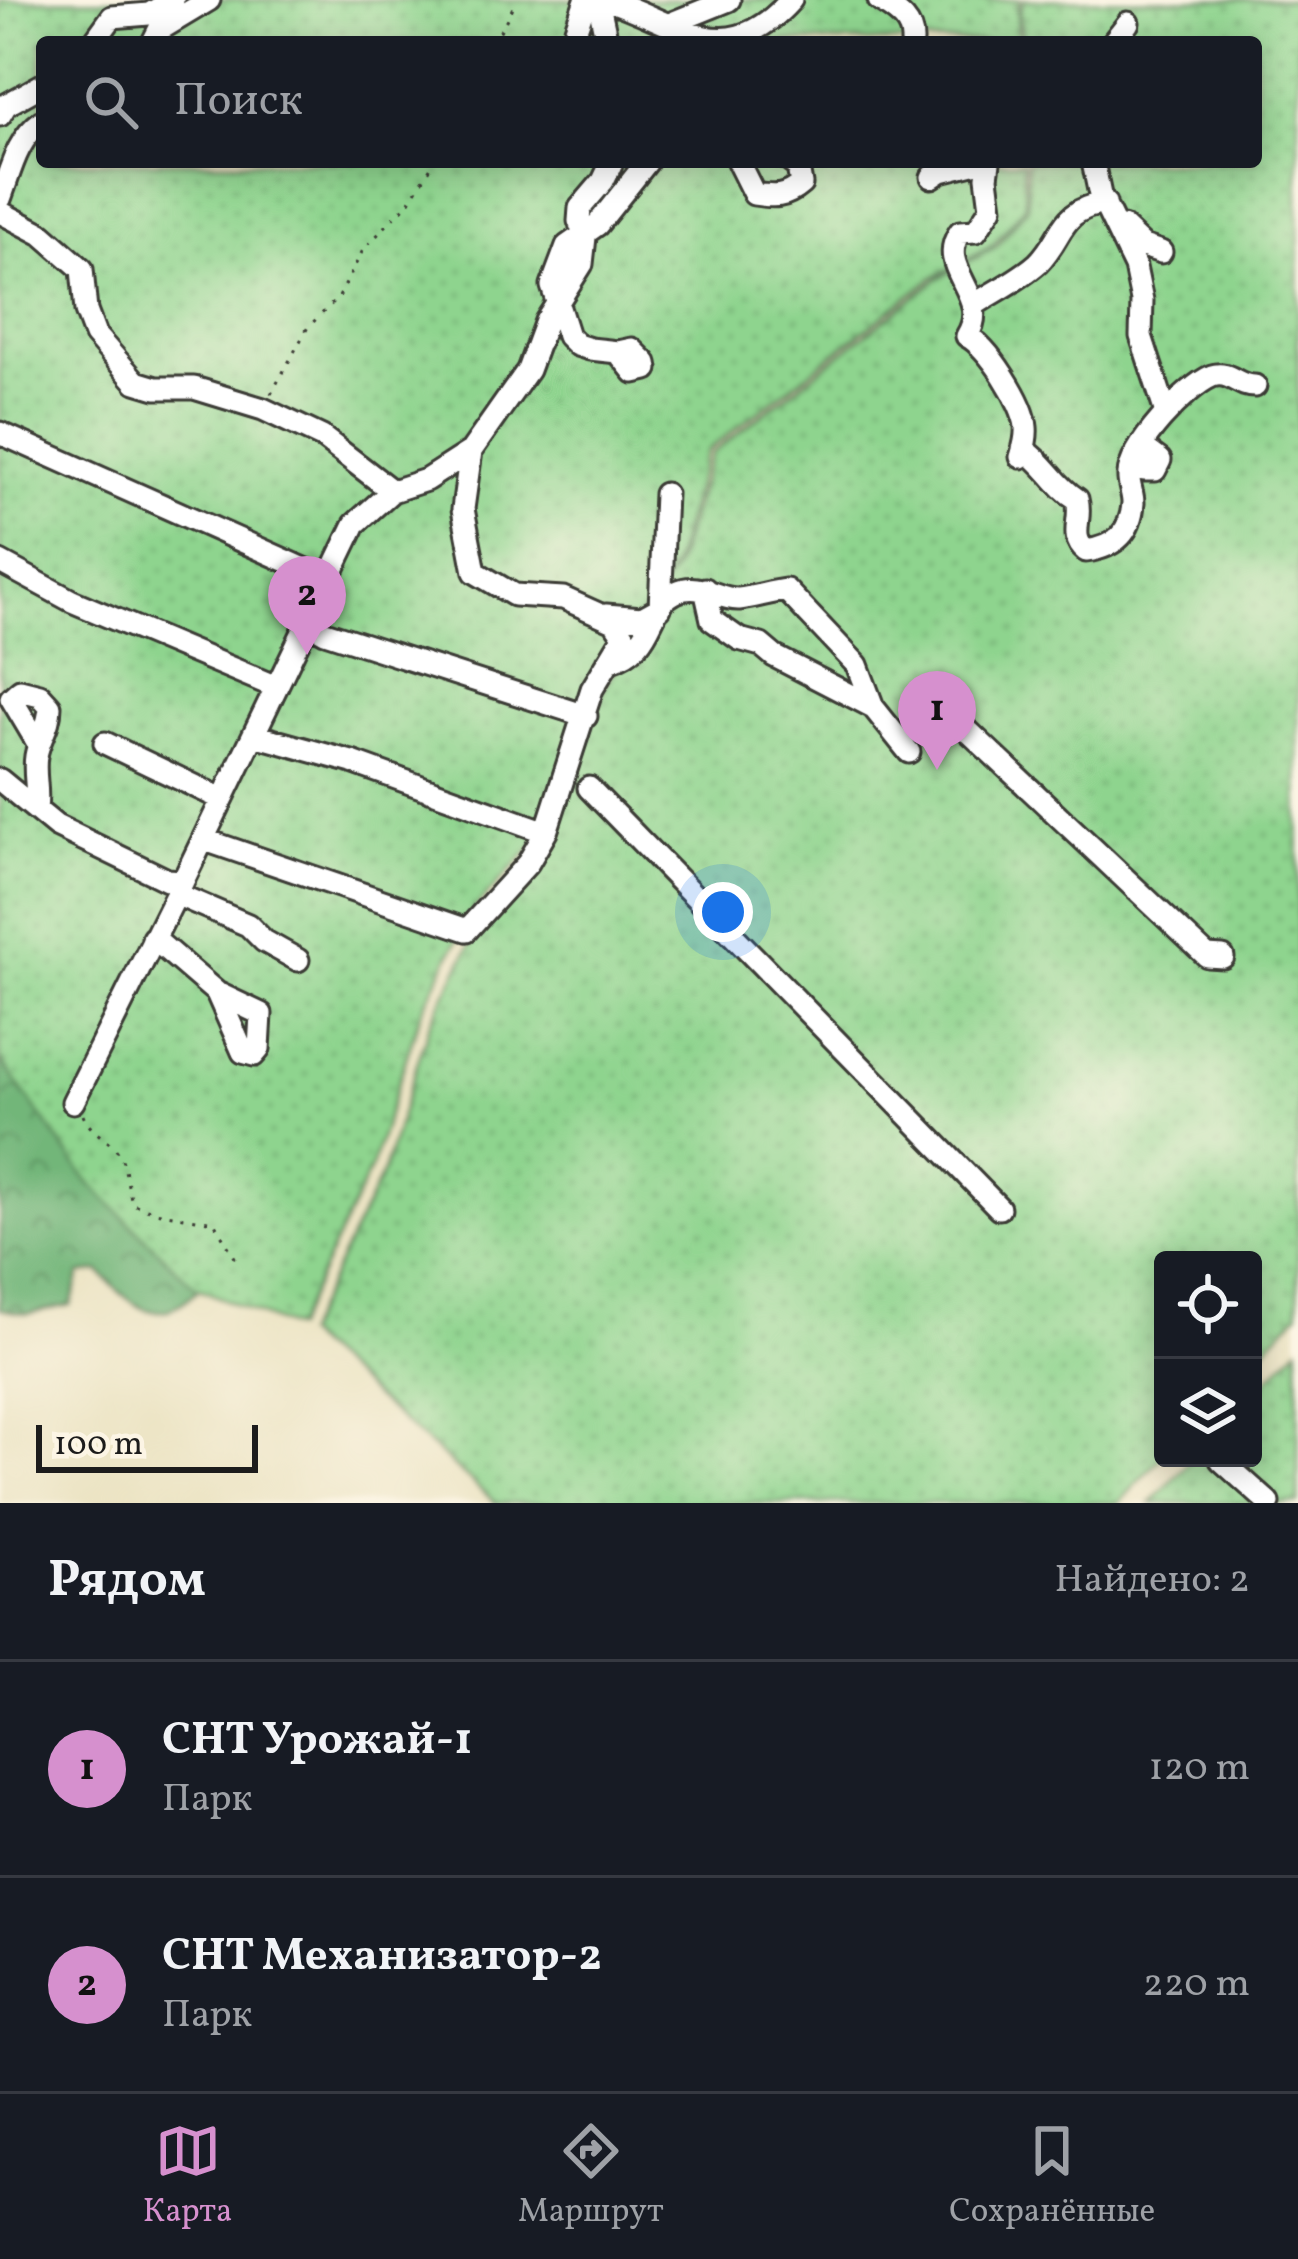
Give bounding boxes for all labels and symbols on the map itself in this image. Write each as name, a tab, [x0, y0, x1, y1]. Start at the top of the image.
pin: 2	[268, 556, 346, 655]
pin: 1	[898, 671, 976, 770]
your location	[693, 882, 753, 942]
scale bar	[36, 1419, 258, 1472]

